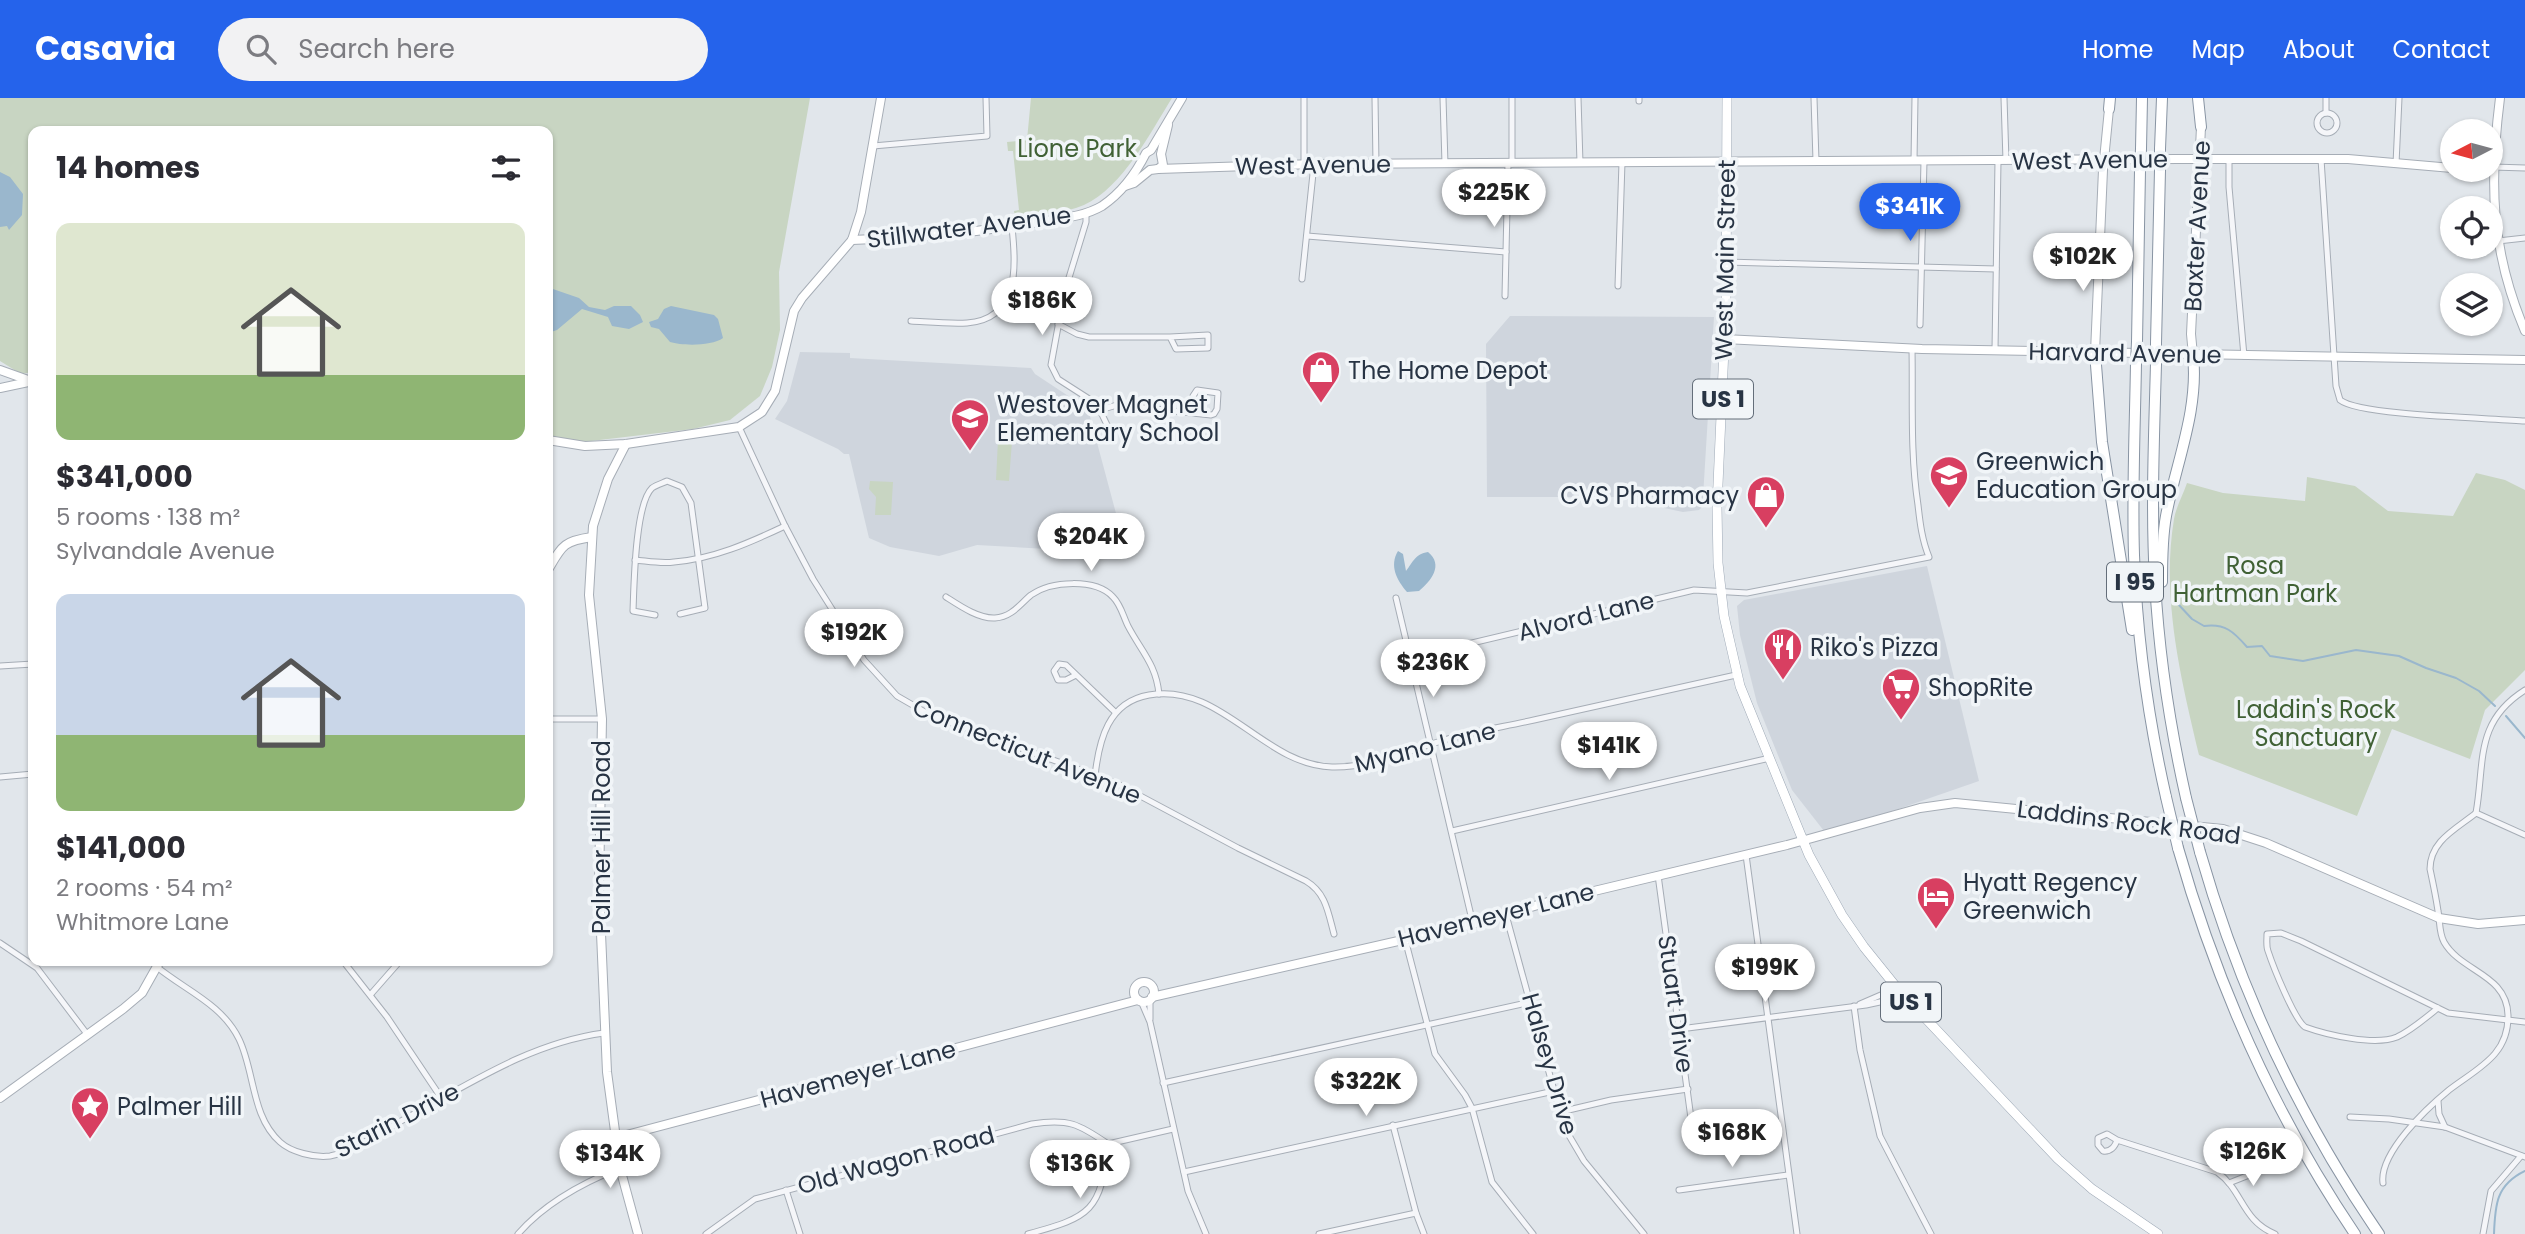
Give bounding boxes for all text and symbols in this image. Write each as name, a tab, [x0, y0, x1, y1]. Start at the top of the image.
search box	[218, 18, 708, 81]
text: Casavia	[35, 25, 176, 72]
icon: search	[242, 30, 280, 68]
text: Search here	[298, 31, 455, 67]
text: Home	[2082, 33, 2154, 66]
text: Map	[2192, 33, 2245, 66]
text: About	[2283, 33, 2354, 66]
text: Contact	[2392, 33, 2490, 66]
north arrow	[2440, 119, 2502, 182]
map controls	[2440, 119, 2503, 336]
park label: Lione Park	[1017, 132, 1137, 165]
street label: Baxter Avenue	[2176, 139, 2218, 313]
street label: West Avenue	[2012, 142, 2168, 178]
text: 14 homes	[56, 146, 200, 189]
street label: West Avenue	[1235, 147, 1391, 183]
icon: filters	[487, 149, 525, 187]
street label: West Main Street	[1707, 159, 1743, 361]
pin: $225K	[1445, 170, 1543, 229]
text: $225K	[1458, 176, 1530, 208]
pin: $341K	[1861, 184, 1959, 243]
text: $341K	[1875, 190, 1945, 222]
button: locate	[2440, 196, 2503, 259]
street label: Stillwater Avenue	[865, 198, 1073, 256]
pin: $102K	[2034, 234, 2132, 293]
text: $102K	[2049, 240, 2117, 272]
icon: home	[228, 269, 354, 395]
button: layers	[2440, 273, 2503, 336]
pin: $186K	[993, 278, 1091, 337]
text: $186K	[1007, 284, 1077, 316]
street label: Harvard Avenue	[2028, 335, 2222, 371]
shop icon: The Home Depot	[1300, 349, 1342, 404]
place label: The Home Depot	[1348, 354, 1548, 387]
road number: US 1	[1693, 380, 1753, 418]
place label: Westover Magnet Elementary School	[997, 388, 1220, 449]
school or university icon: Westover Magnet Elementary School	[949, 397, 991, 452]
place label: Greenwich Education Group	[1976, 445, 2177, 506]
school or university icon: Greenwich Education Group	[1928, 454, 1970, 509]
text: $341,000	[56, 455, 193, 498]
shop icon: CVS Pharmacy	[1745, 474, 1787, 529]
place label: CVS Pharmacy	[1560, 479, 1739, 512]
text: 5 rooms · 138 m²	[56, 501, 240, 533]
pin: $204K	[1042, 514, 1140, 573]
text: $204K	[1054, 520, 1128, 552]
text: Sylvandale Avenue	[56, 535, 275, 567]
park label: Rosa Hartman Park	[2173, 549, 2338, 610]
road number: I 95	[2107, 562, 2163, 602]
street label: Alvord Lane	[1514, 583, 1658, 649]
pin: $192K	[805, 610, 903, 669]
text: $192K	[820, 616, 888, 648]
restaurant icon: Riko's Pizza	[1762, 626, 1804, 681]
place label: Riko's Pizza	[1810, 631, 1939, 664]
icon: home	[228, 640, 354, 766]
pin: $236K	[1384, 640, 1482, 699]
text: $236K	[1397, 646, 1469, 678]
supermarket icon: ShopRite	[1880, 666, 1922, 721]
place label: ShopRite	[1928, 671, 2033, 704]
street label: Connecticut Avenue	[908, 690, 1146, 812]
park label: Laddin's Rock Sanctuary	[2236, 693, 2397, 754]
street label: Myano Lane	[1351, 714, 1499, 780]
pin: $141K	[1560, 722, 1658, 782]
text: $141K	[1577, 729, 1641, 761]
street label: Palmer Hill Road	[585, 740, 618, 934]
street label: Laddins Rock Road	[2015, 792, 2243, 852]
text: $141,000	[56, 826, 186, 869]
place label: Hyatt Regency Greenwich	[1963, 866, 2138, 927]
text: 2 rooms · 54 m²	[56, 872, 233, 904]
street label: Havemeyer Lane	[1394, 875, 1598, 955]
hotel icon: Hyatt Regency Greenwich	[1915, 875, 1957, 930]
text: Whitmore Lane	[56, 906, 229, 938]
street label: Stuart Drive	[1650, 933, 1702, 1075]
pin: $199K	[1716, 944, 1814, 1004]
text: $199K	[1731, 951, 1799, 983]
road number: US 1	[1881, 982, 1941, 1021]
street label: Halsey Drive	[1514, 989, 1586, 1139]
street label: Havemeyer Lane	[756, 1032, 960, 1116]
pin: $322K	[1317, 1058, 1415, 1118]
text: $322K	[1330, 1065, 1402, 1097]
street label: Starin Drive	[329, 1074, 465, 1166]
place icon: Palmer Hill	[69, 1085, 111, 1140]
place label: Palmer Hill	[117, 1090, 242, 1123]
pin: $168K	[1683, 1110, 1781, 1169]
text: $168K	[1697, 1116, 1767, 1148]
street label: Old Wagon Road	[794, 1118, 998, 1202]
pin: $126K	[2204, 1128, 2302, 1188]
pin: $134K	[561, 1130, 659, 1190]
text: $126K	[2219, 1135, 2287, 1167]
text: $134K	[575, 1137, 645, 1169]
pin: $136K	[1031, 1140, 1129, 1200]
text: $136K	[1046, 1147, 1114, 1179]

